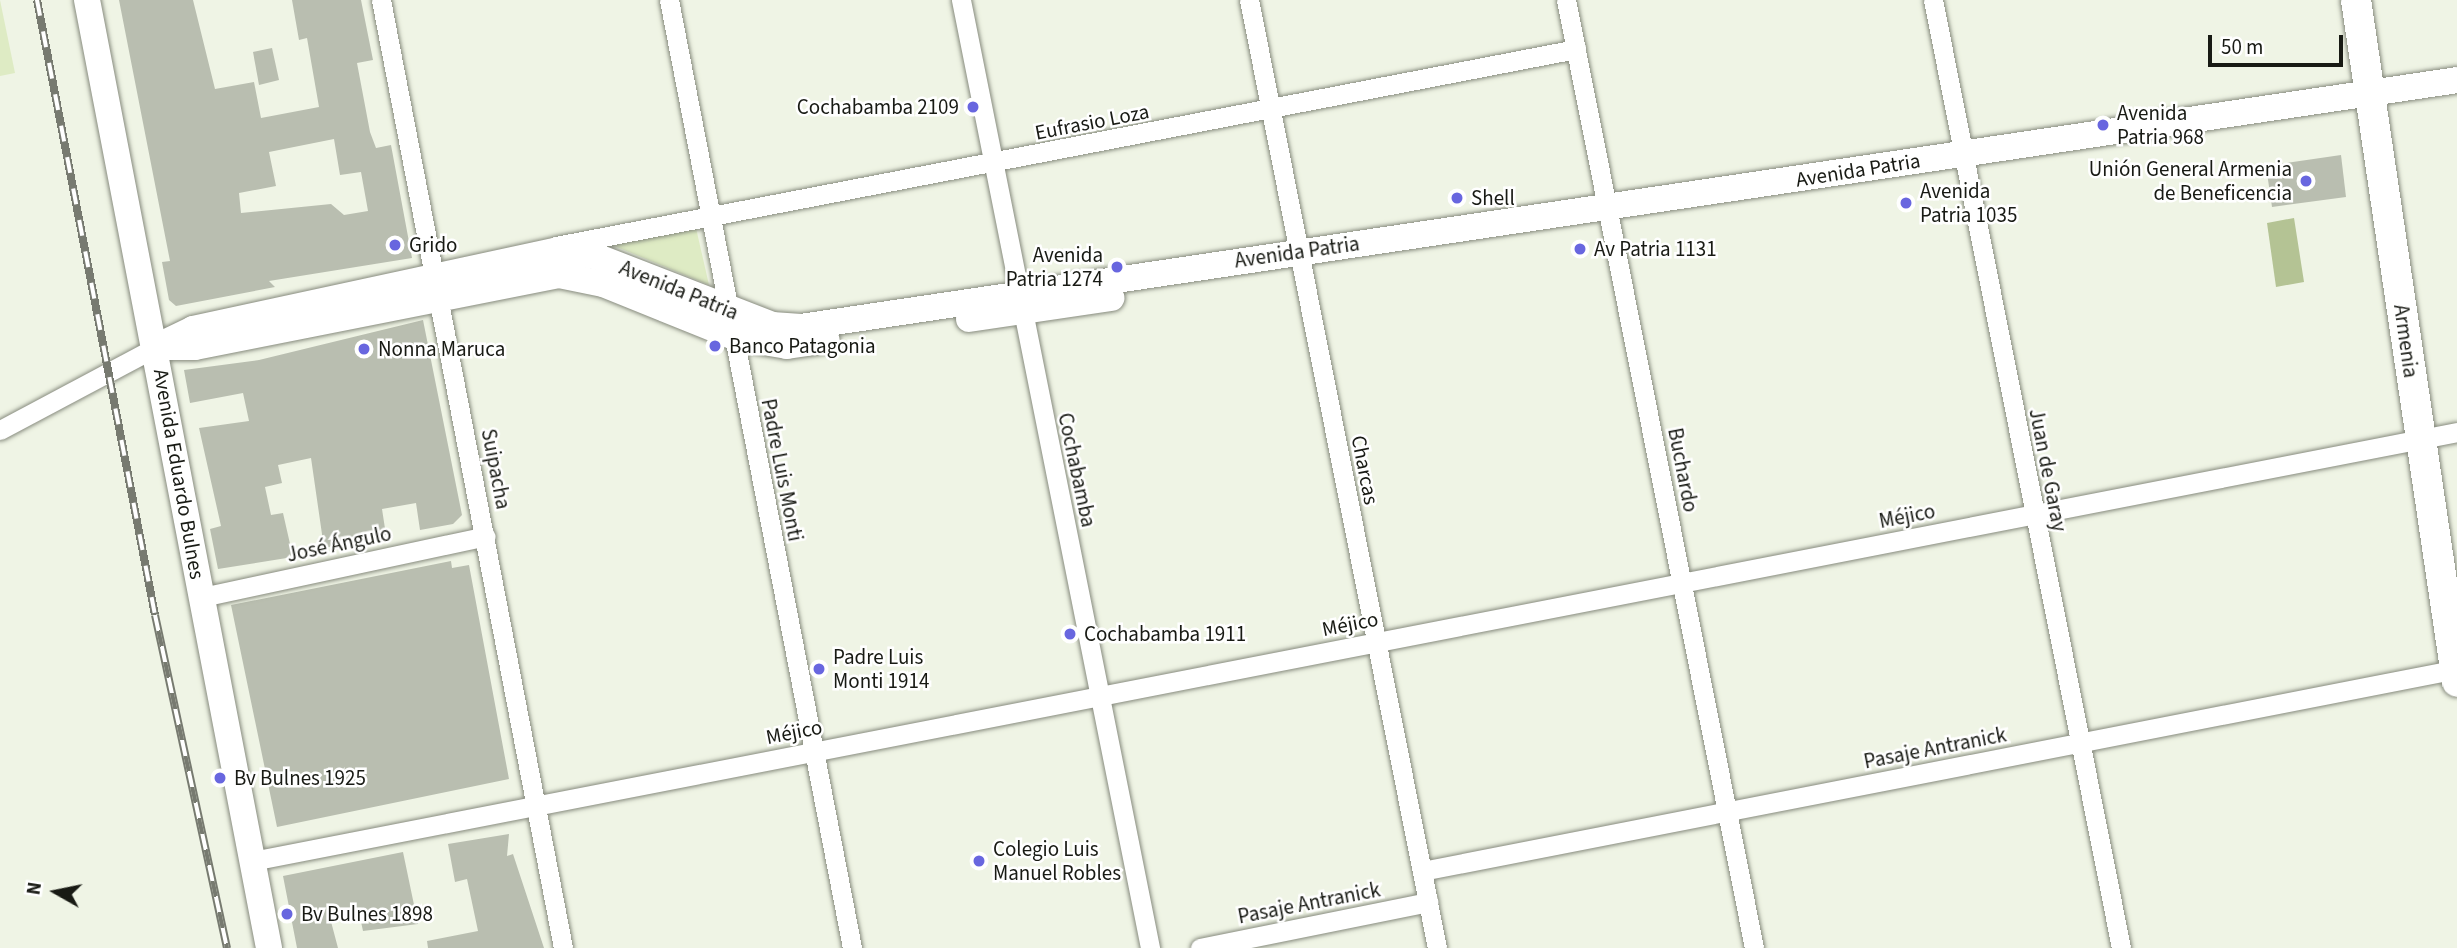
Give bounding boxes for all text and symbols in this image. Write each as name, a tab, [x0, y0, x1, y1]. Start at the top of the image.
scale bar	[2212, 21, 2347, 65]
text: 50 m	[2221, 32, 2263, 62]
place label: Cochabamba 2109	[797, 94, 959, 120]
marker: Cochabamba 2109	[965, 99, 981, 115]
street label: Eufrasio Loza	[1033, 99, 1151, 145]
place label: Avenida Patria 968	[2117, 100, 2204, 150]
marker: Avenida Patria 968	[2095, 117, 2111, 133]
street label: Avenida Patria	[1794, 148, 1922, 192]
place label: Unión General Armenia de Beneficencia	[2089, 156, 2292, 206]
marker: Unión General Armenia de Beneficencia	[2298, 173, 2314, 189]
place label: Avenida Patria 1035	[1920, 178, 2017, 228]
place label: Shell	[1471, 185, 1515, 211]
marker: Shell	[1449, 190, 1465, 206]
marker: Avenida Patria 1035	[1898, 195, 1914, 211]
street label: Avenida Patria	[1233, 231, 1361, 273]
place label: Grido	[409, 232, 457, 258]
place label: Av Patria 1131	[1594, 236, 1717, 262]
marker: Grido	[387, 237, 403, 253]
marker: Av Patria 1131	[1572, 241, 1588, 257]
place label: Avenida Patria 1274	[1006, 242, 1103, 292]
street label: Avenida Patria	[616, 255, 742, 325]
marker: Avenida Patria 1274	[1109, 259, 1125, 275]
street label: Armenia	[2388, 303, 2424, 379]
place label: Banco Patagonia	[729, 333, 876, 359]
place label: Nonna Maruca	[378, 336, 505, 362]
marker: Banco Patagonia	[707, 338, 723, 354]
marker: Nonna Maruca	[356, 341, 372, 357]
street label: Avenida Eduardo Bulnes	[148, 367, 210, 581]
street label: Padre Luis Monti	[756, 396, 808, 544]
street label: Juan de Garay	[2024, 406, 2072, 534]
street label: Cochabamba	[1053, 411, 1101, 529]
street label: Buchardo	[1662, 426, 1704, 514]
street label: Suipacha	[476, 427, 516, 511]
street label: Charcas	[1346, 433, 1384, 507]
street label: Méjico	[1877, 498, 1937, 534]
street label: José Ángulo	[284, 521, 394, 567]
street label: Méjico	[1320, 606, 1380, 642]
place label: Cochabamba 1911	[1084, 621, 1246, 647]
marker: Cochabamba 1911	[1062, 626, 1078, 642]
place label: Padre Luis Monti 1914	[833, 644, 929, 694]
marker: Padre Luis Monti 1914	[811, 661, 827, 677]
street label: Méjico	[764, 714, 824, 750]
street label: Pasaje Antranick	[1862, 722, 2008, 774]
place label: Bv Bulnes 1925	[234, 765, 366, 791]
marker: Bv Bulnes 1925	[212, 770, 228, 786]
place label: Colegio Luis Manuel Robles	[993, 836, 1121, 886]
marker: Colegio Luis Manuel Robles	[971, 853, 987, 869]
north arrow	[21, 857, 91, 927]
street label: Pasaje Antranick	[1236, 877, 1382, 929]
text: N	[20, 880, 49, 897]
place label: Bv Bulnes 1898	[301, 901, 433, 927]
marker: Bv Bulnes 1898	[279, 906, 295, 922]

